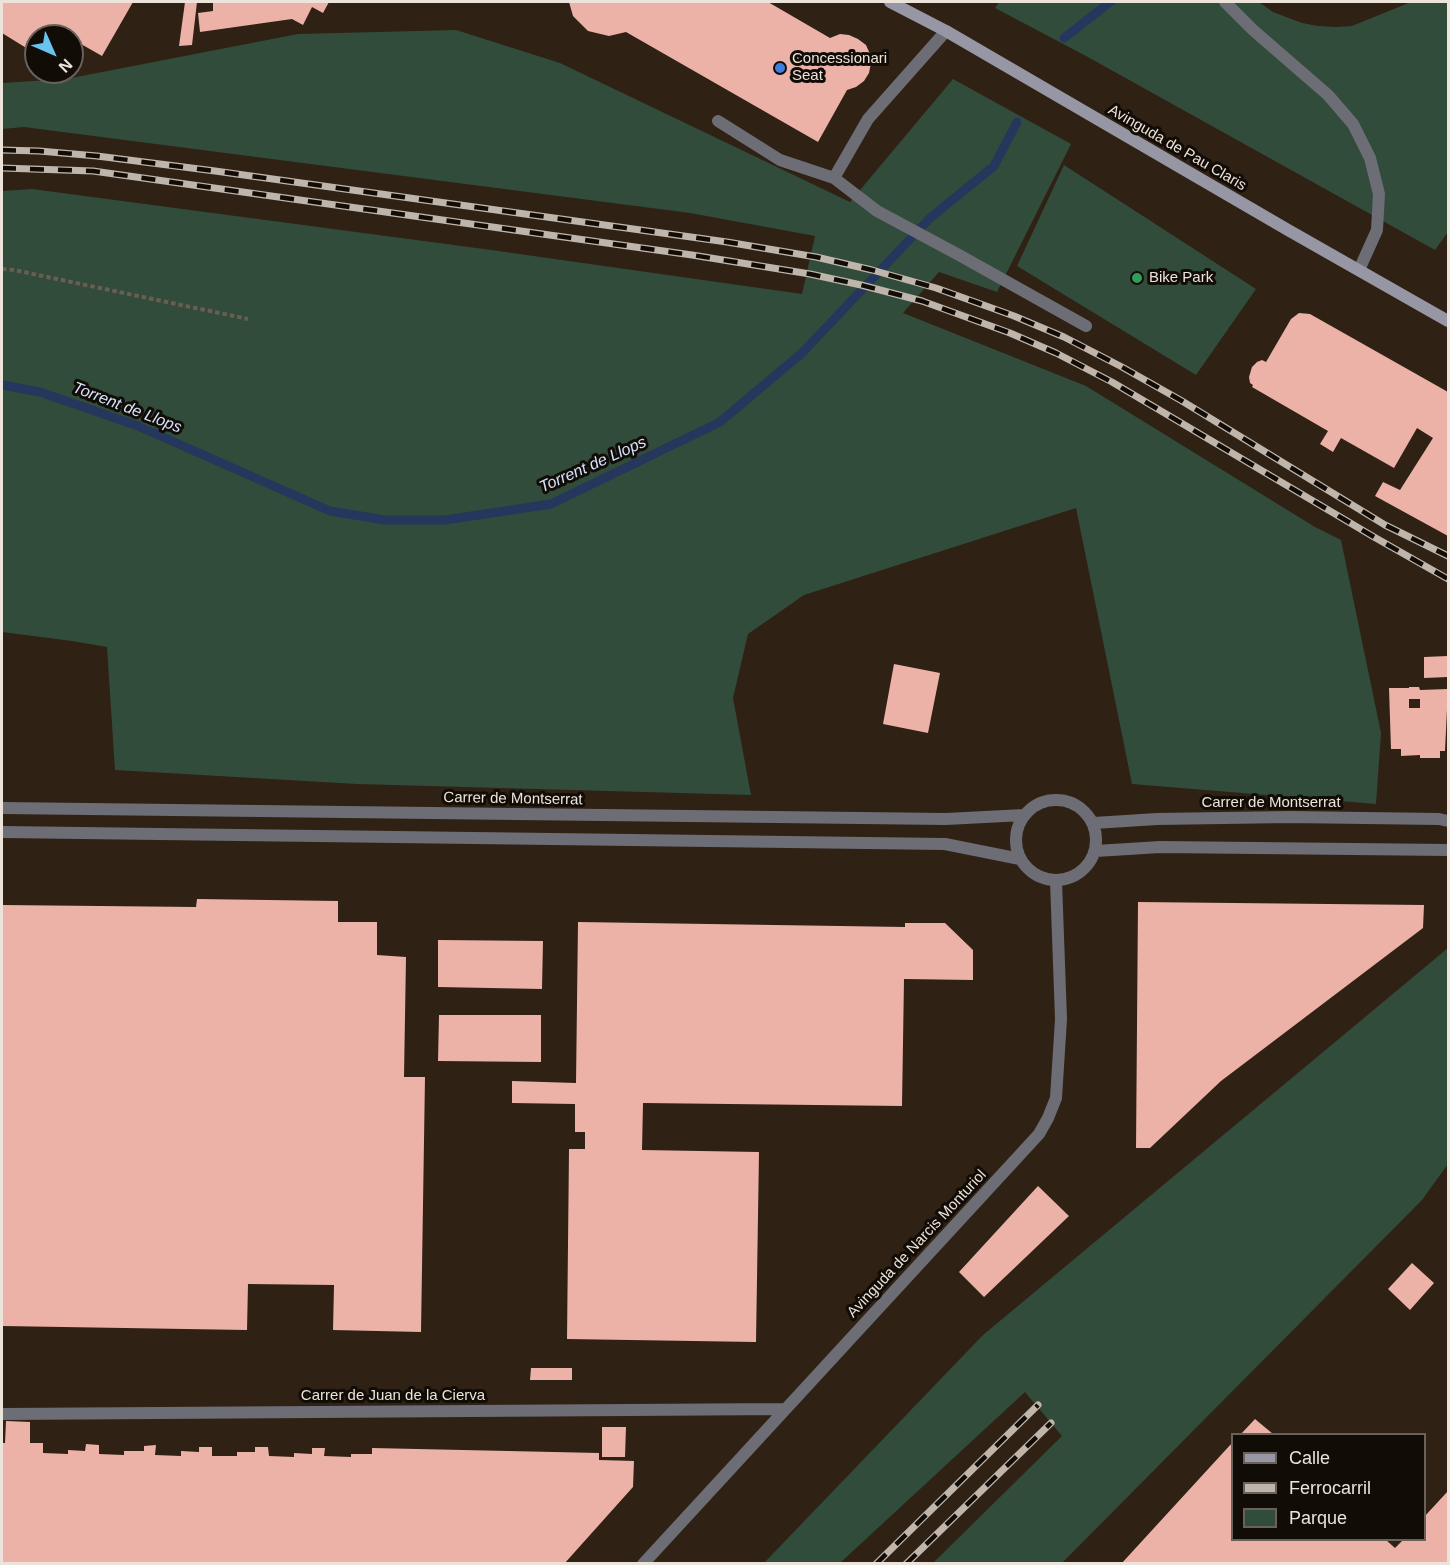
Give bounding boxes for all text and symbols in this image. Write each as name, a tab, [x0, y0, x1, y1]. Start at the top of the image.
north arrow	[24, 24, 84, 84]
place label: Concessionari Seat	[792, 50, 887, 85]
text: N	[56, 56, 76, 76]
marker: Concessionari Seat	[773, 61, 787, 75]
street label: Avinguda de Pau Claris	[1105, 101, 1249, 195]
place label: Bike Park	[1149, 269, 1213, 287]
marker: Bike Park	[1130, 271, 1144, 285]
water label: Torrent de Llops	[70, 378, 184, 438]
water label: Torrent de Llops	[537, 433, 649, 497]
street label: Carrer de Montserrat	[443, 789, 583, 809]
street label: Carrer de Montserrat	[1201, 794, 1341, 812]
street label: Avinguda de Narcis Monturiol	[844, 1166, 990, 1322]
street label: Carrer de Juan de la Cierva	[301, 1387, 485, 1405]
legend	[1231, 1433, 1426, 1541]
text: Calle	[1289, 1448, 1330, 1468]
text: Ferrocarril	[1289, 1478, 1371, 1498]
text: Parque	[1289, 1508, 1347, 1528]

